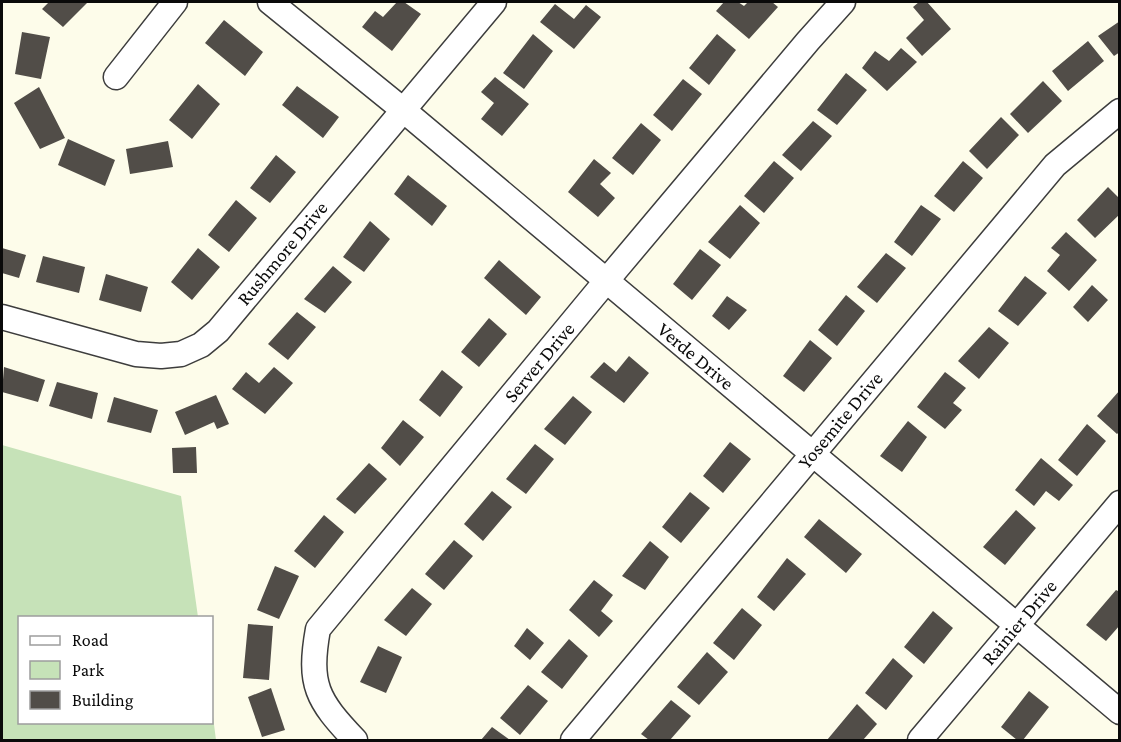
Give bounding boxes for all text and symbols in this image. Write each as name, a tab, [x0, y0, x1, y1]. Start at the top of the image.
street label: Rushmore Drive	[232, 196, 332, 309]
street label: Server Drive	[499, 317, 579, 406]
street label: Verde Drive	[653, 318, 739, 394]
street label: Yosemite Drive	[793, 367, 887, 473]
street label: Rainier Drive	[977, 575, 1061, 669]
legend	[18, 616, 213, 724]
text: Road	[72, 630, 109, 650]
text: Park	[72, 660, 104, 680]
text: Building	[72, 690, 134, 710]

